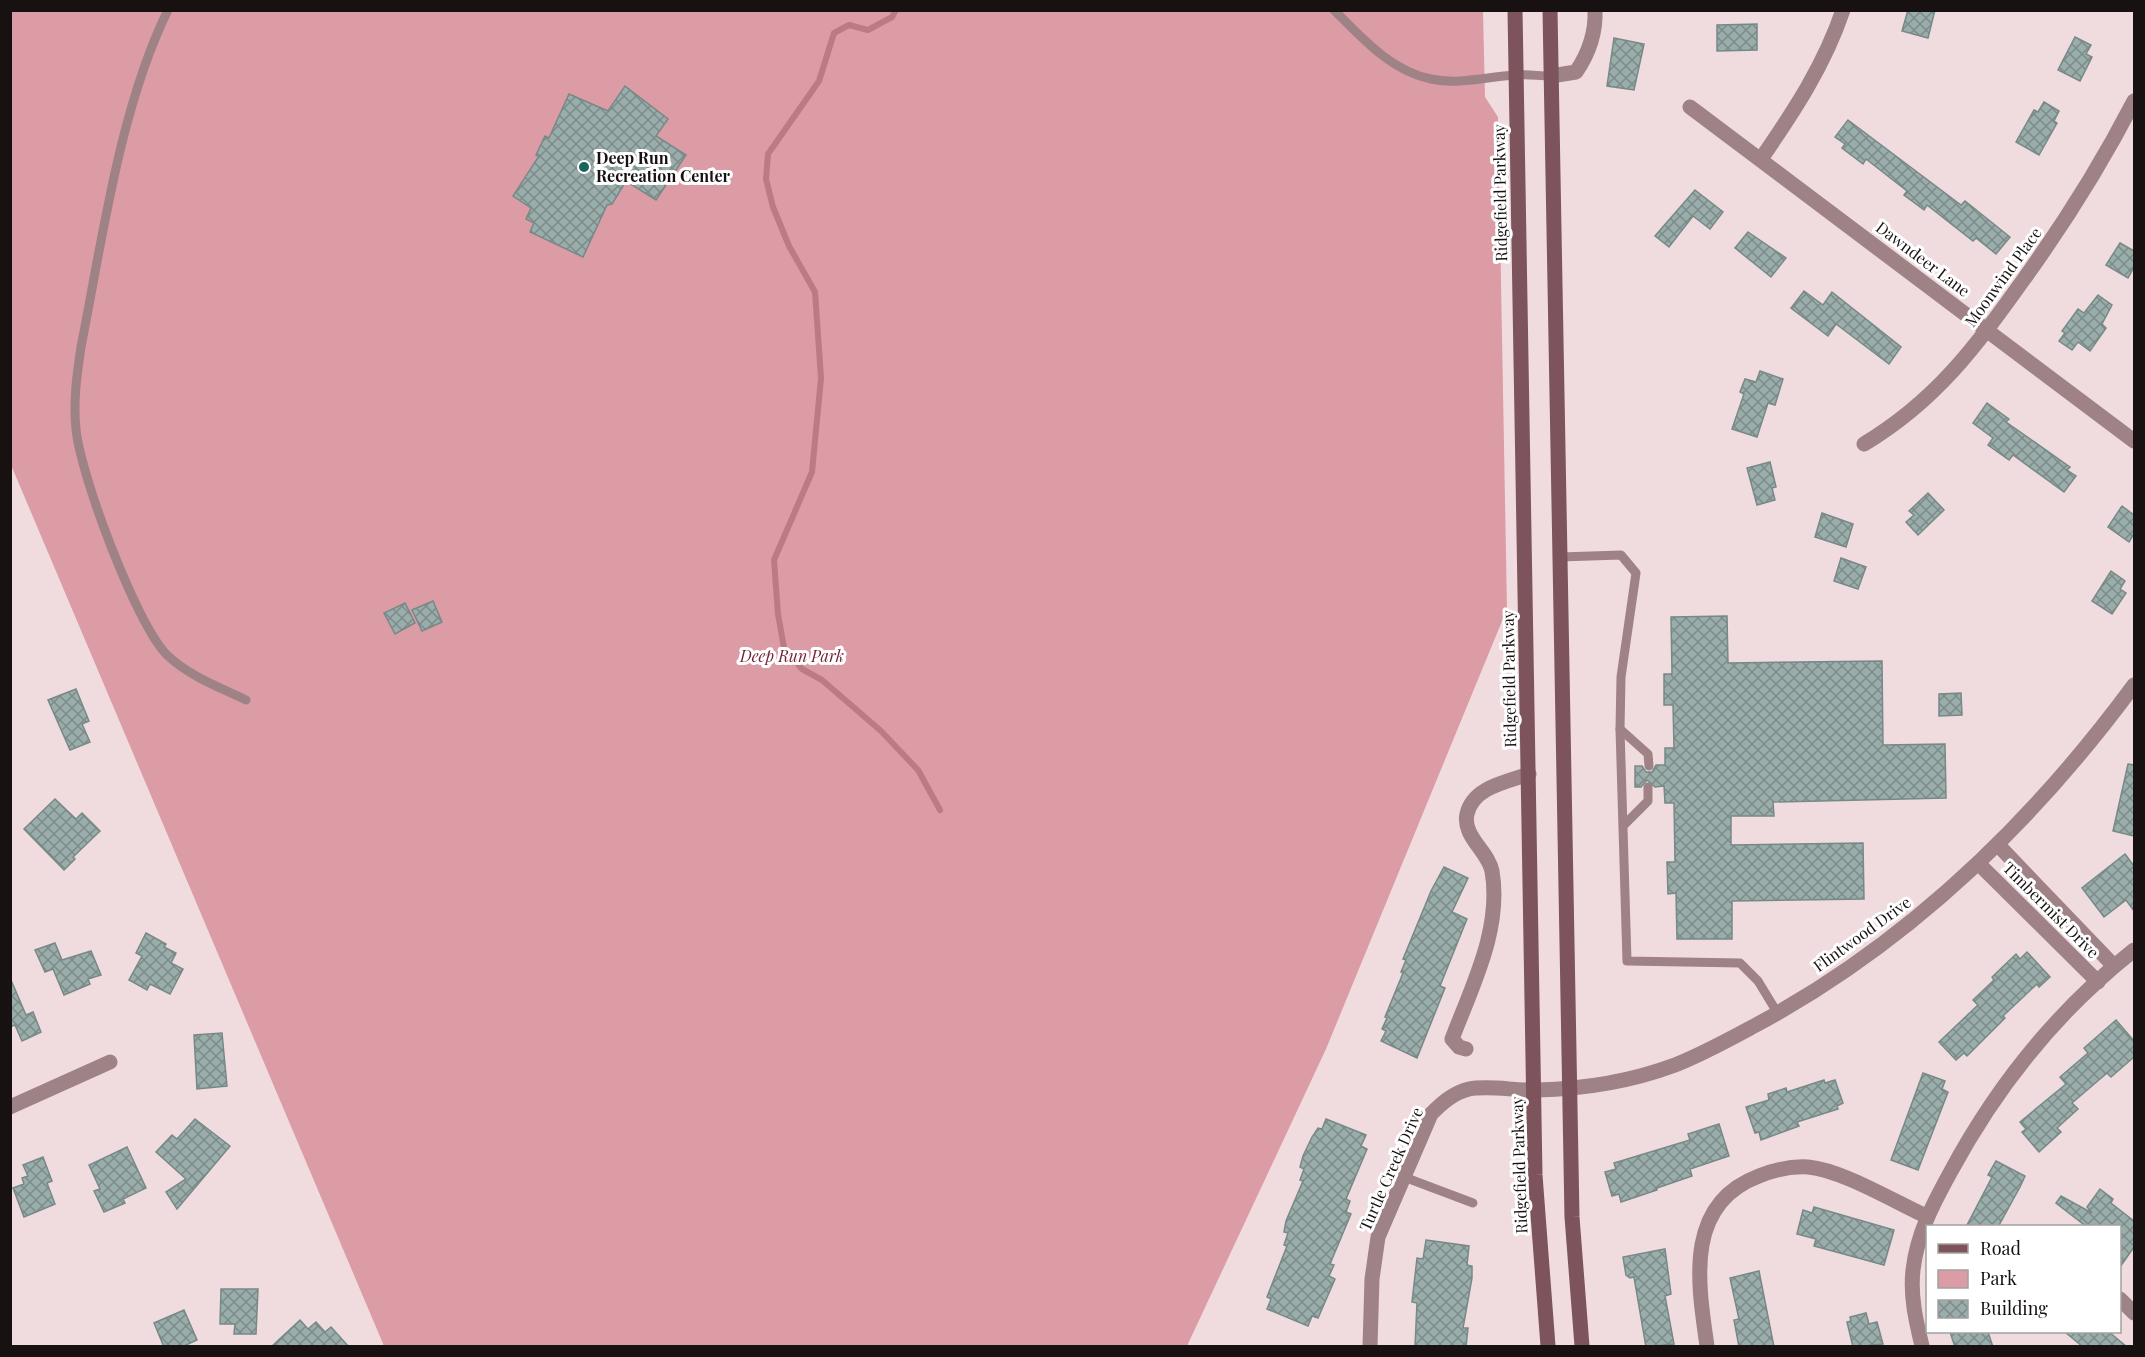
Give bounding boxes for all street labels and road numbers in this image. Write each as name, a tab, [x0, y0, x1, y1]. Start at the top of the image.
street label: Ridgefield Parkway	[1488, 124, 1511, 262]
street label: Dawndeer Lane	[1872, 216, 1975, 301]
street label: Moonwind Place	[1959, 223, 2046, 331]
street label: Ridgefield Parkway	[1497, 610, 1520, 748]
street label: Timbermist Drive	[1999, 857, 2104, 962]
street label: Flintwood Drive	[1809, 891, 1915, 976]
street label: Ridgefield Parkway	[1506, 1096, 1531, 1234]
street label: Turtle Creek Drive	[1354, 1104, 1427, 1234]

